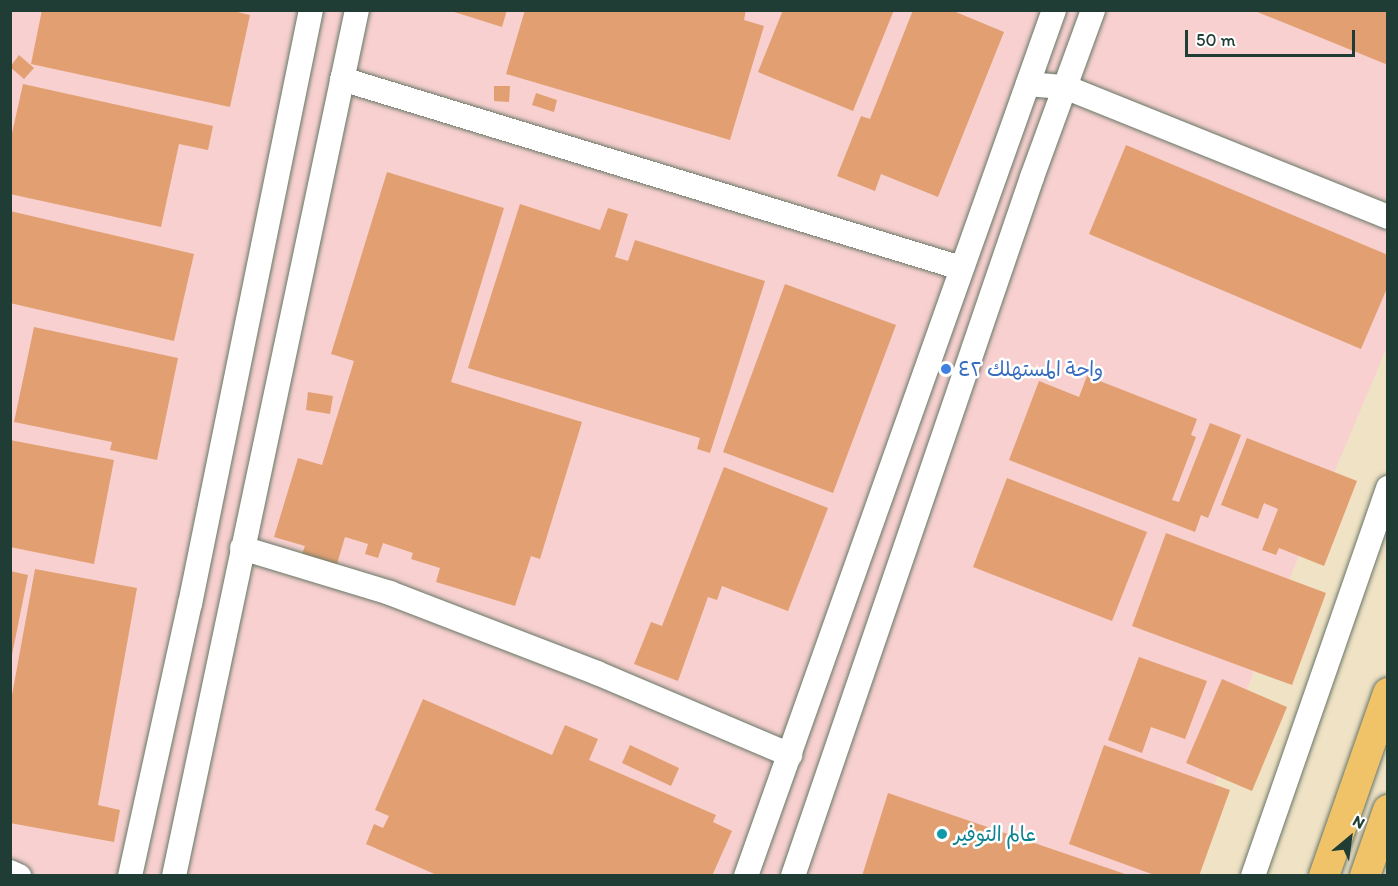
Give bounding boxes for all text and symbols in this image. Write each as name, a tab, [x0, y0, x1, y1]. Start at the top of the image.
scale bar	[1188, 18, 1358, 56]
text: 50 m	[1196, 29, 1236, 51]
place label: واحة المستهلك ٤٢	[958, 357, 1103, 381]
marker: واحة المستهلك ٤٢	[939, 362, 953, 376]
north arrow	[1320, 808, 1380, 868]
text: N	[1350, 811, 1368, 833]
place label: عالم التوفير	[954, 822, 1036, 846]
marker: عالم التوفير	[935, 827, 949, 841]

